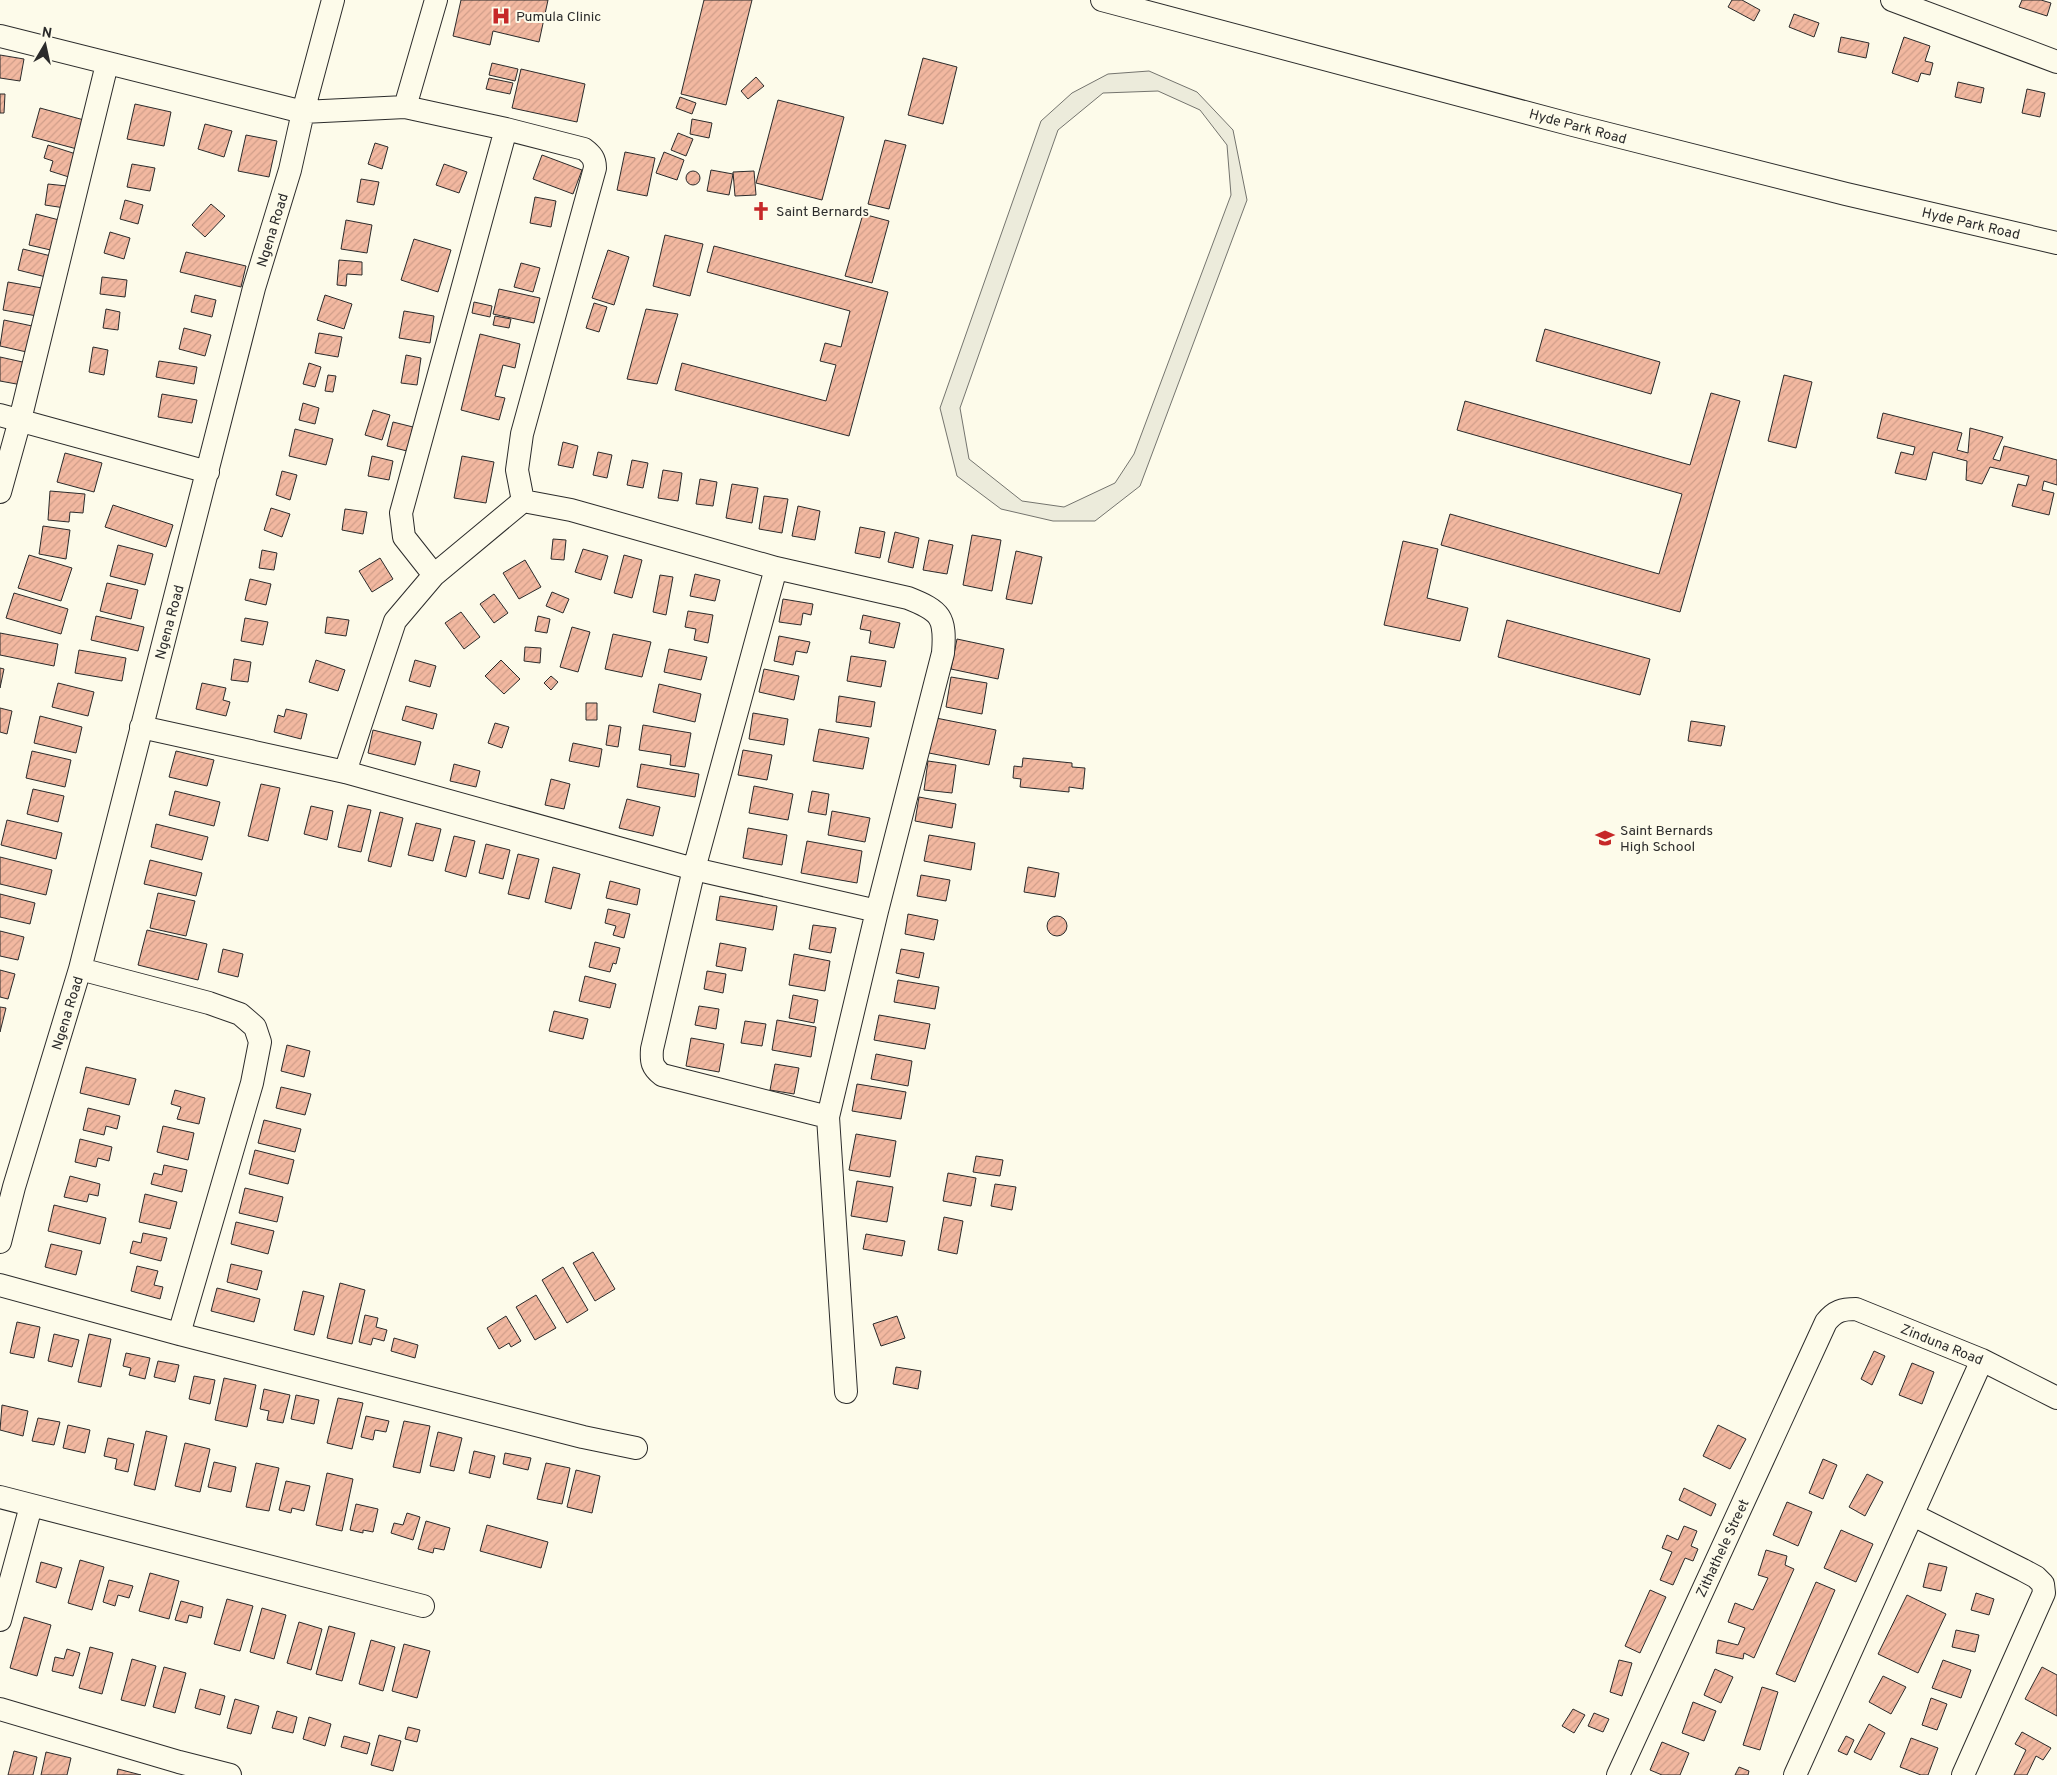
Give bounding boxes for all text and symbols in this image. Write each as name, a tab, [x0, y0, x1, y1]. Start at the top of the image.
hospital icon: Pumula Clinic	[490, 5, 512, 27]
place label: Pumula Clinic	[516, 9, 601, 26]
north arrow	[20, 20, 70, 70]
text: N	[40, 24, 53, 43]
street label: Hyde Park Road	[1527, 106, 1628, 149]
street label: Ngena Road	[254, 191, 293, 269]
church icon: Saint Bernards	[750, 200, 772, 222]
place label: Saint Bernards	[776, 204, 869, 221]
street label: Hyde Park Road	[1920, 205, 2021, 244]
street label: Ngena Road	[152, 583, 189, 662]
place label: Saint Bernards High School	[1620, 823, 1713, 856]
school or university icon: Saint Bernards High School	[1594, 827, 1616, 849]
street label: Ngena Road	[49, 974, 88, 1052]
street label: Zinduna Road	[1898, 1321, 1985, 1370]
street label: Zithathele Street	[1693, 1497, 1754, 1600]

